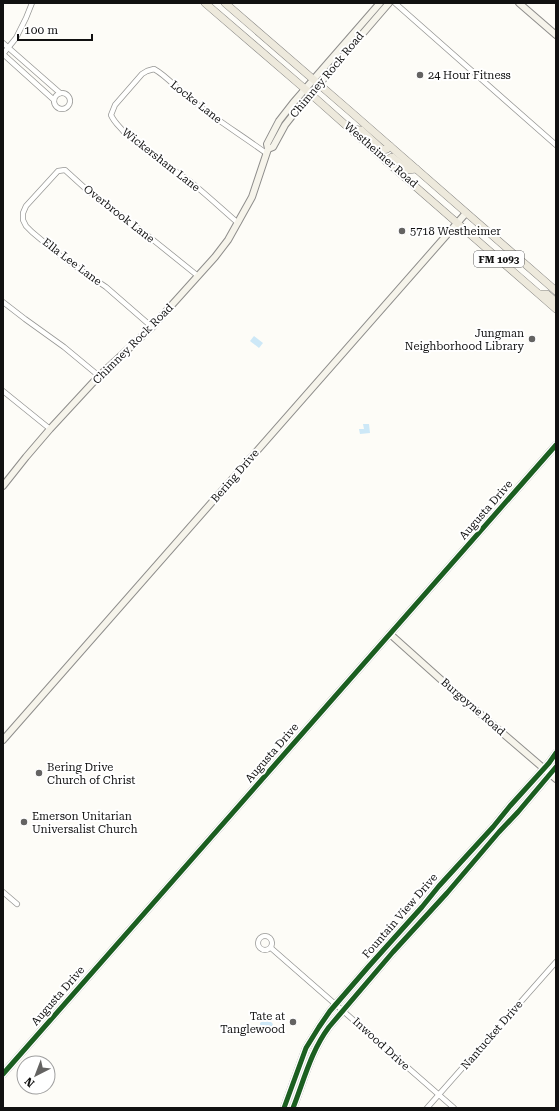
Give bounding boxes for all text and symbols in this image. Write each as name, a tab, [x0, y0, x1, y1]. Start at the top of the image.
scale bar	[18, 16, 92, 42]
text: 100 m	[24, 23, 58, 37]
street label: Chimney Rock Road	[287, 29, 367, 121]
place label: 24 Hour Fitness	[428, 69, 511, 82]
marker: 24 Hour Fitness	[415, 70, 425, 80]
street label: Locke Lane	[168, 78, 224, 126]
street label: Westheimer Road	[342, 120, 420, 190]
street label: Wickersham Lane	[120, 126, 202, 194]
street label: Overbrook Lane	[81, 182, 157, 246]
place label: 5718 Westheimer	[410, 225, 501, 238]
marker: 5718 Westheimer	[397, 226, 407, 236]
street label: Ella Lee Lane	[40, 236, 104, 288]
road number: FM 1093	[474, 251, 524, 267]
street label: Chimney Rock Road	[90, 301, 176, 387]
place label: Jungman Neighborhood Library	[405, 327, 524, 353]
marker: Jungman Neighborhood Library	[527, 334, 537, 344]
street label: Bering Drive	[208, 447, 262, 505]
street label: Augusta Drive	[457, 478, 515, 542]
street label: Burgoyne Road	[438, 676, 508, 738]
street label: Augusta Drive	[243, 721, 301, 785]
place label: Bering Drive Church of Christ	[47, 761, 135, 787]
marker: Bering Drive Church of Christ	[34, 768, 44, 778]
place label: Emerson Unitarian Universalist Church	[32, 810, 138, 836]
marker: Emerson Unitarian Universalist Church	[19, 817, 29, 827]
street label: Fountain View Drive	[360, 871, 440, 961]
street label: Augusta Drive	[29, 964, 87, 1028]
street label: Nantucket Drive	[459, 998, 525, 1072]
place label: Tate at Tanglewood	[220, 1010, 285, 1036]
street label: Inwood Drive	[350, 1015, 412, 1073]
marker: Tate at Tanglewood	[288, 1017, 298, 1027]
north arrow	[16, 1055, 56, 1095]
text: N	[22, 1074, 37, 1090]

